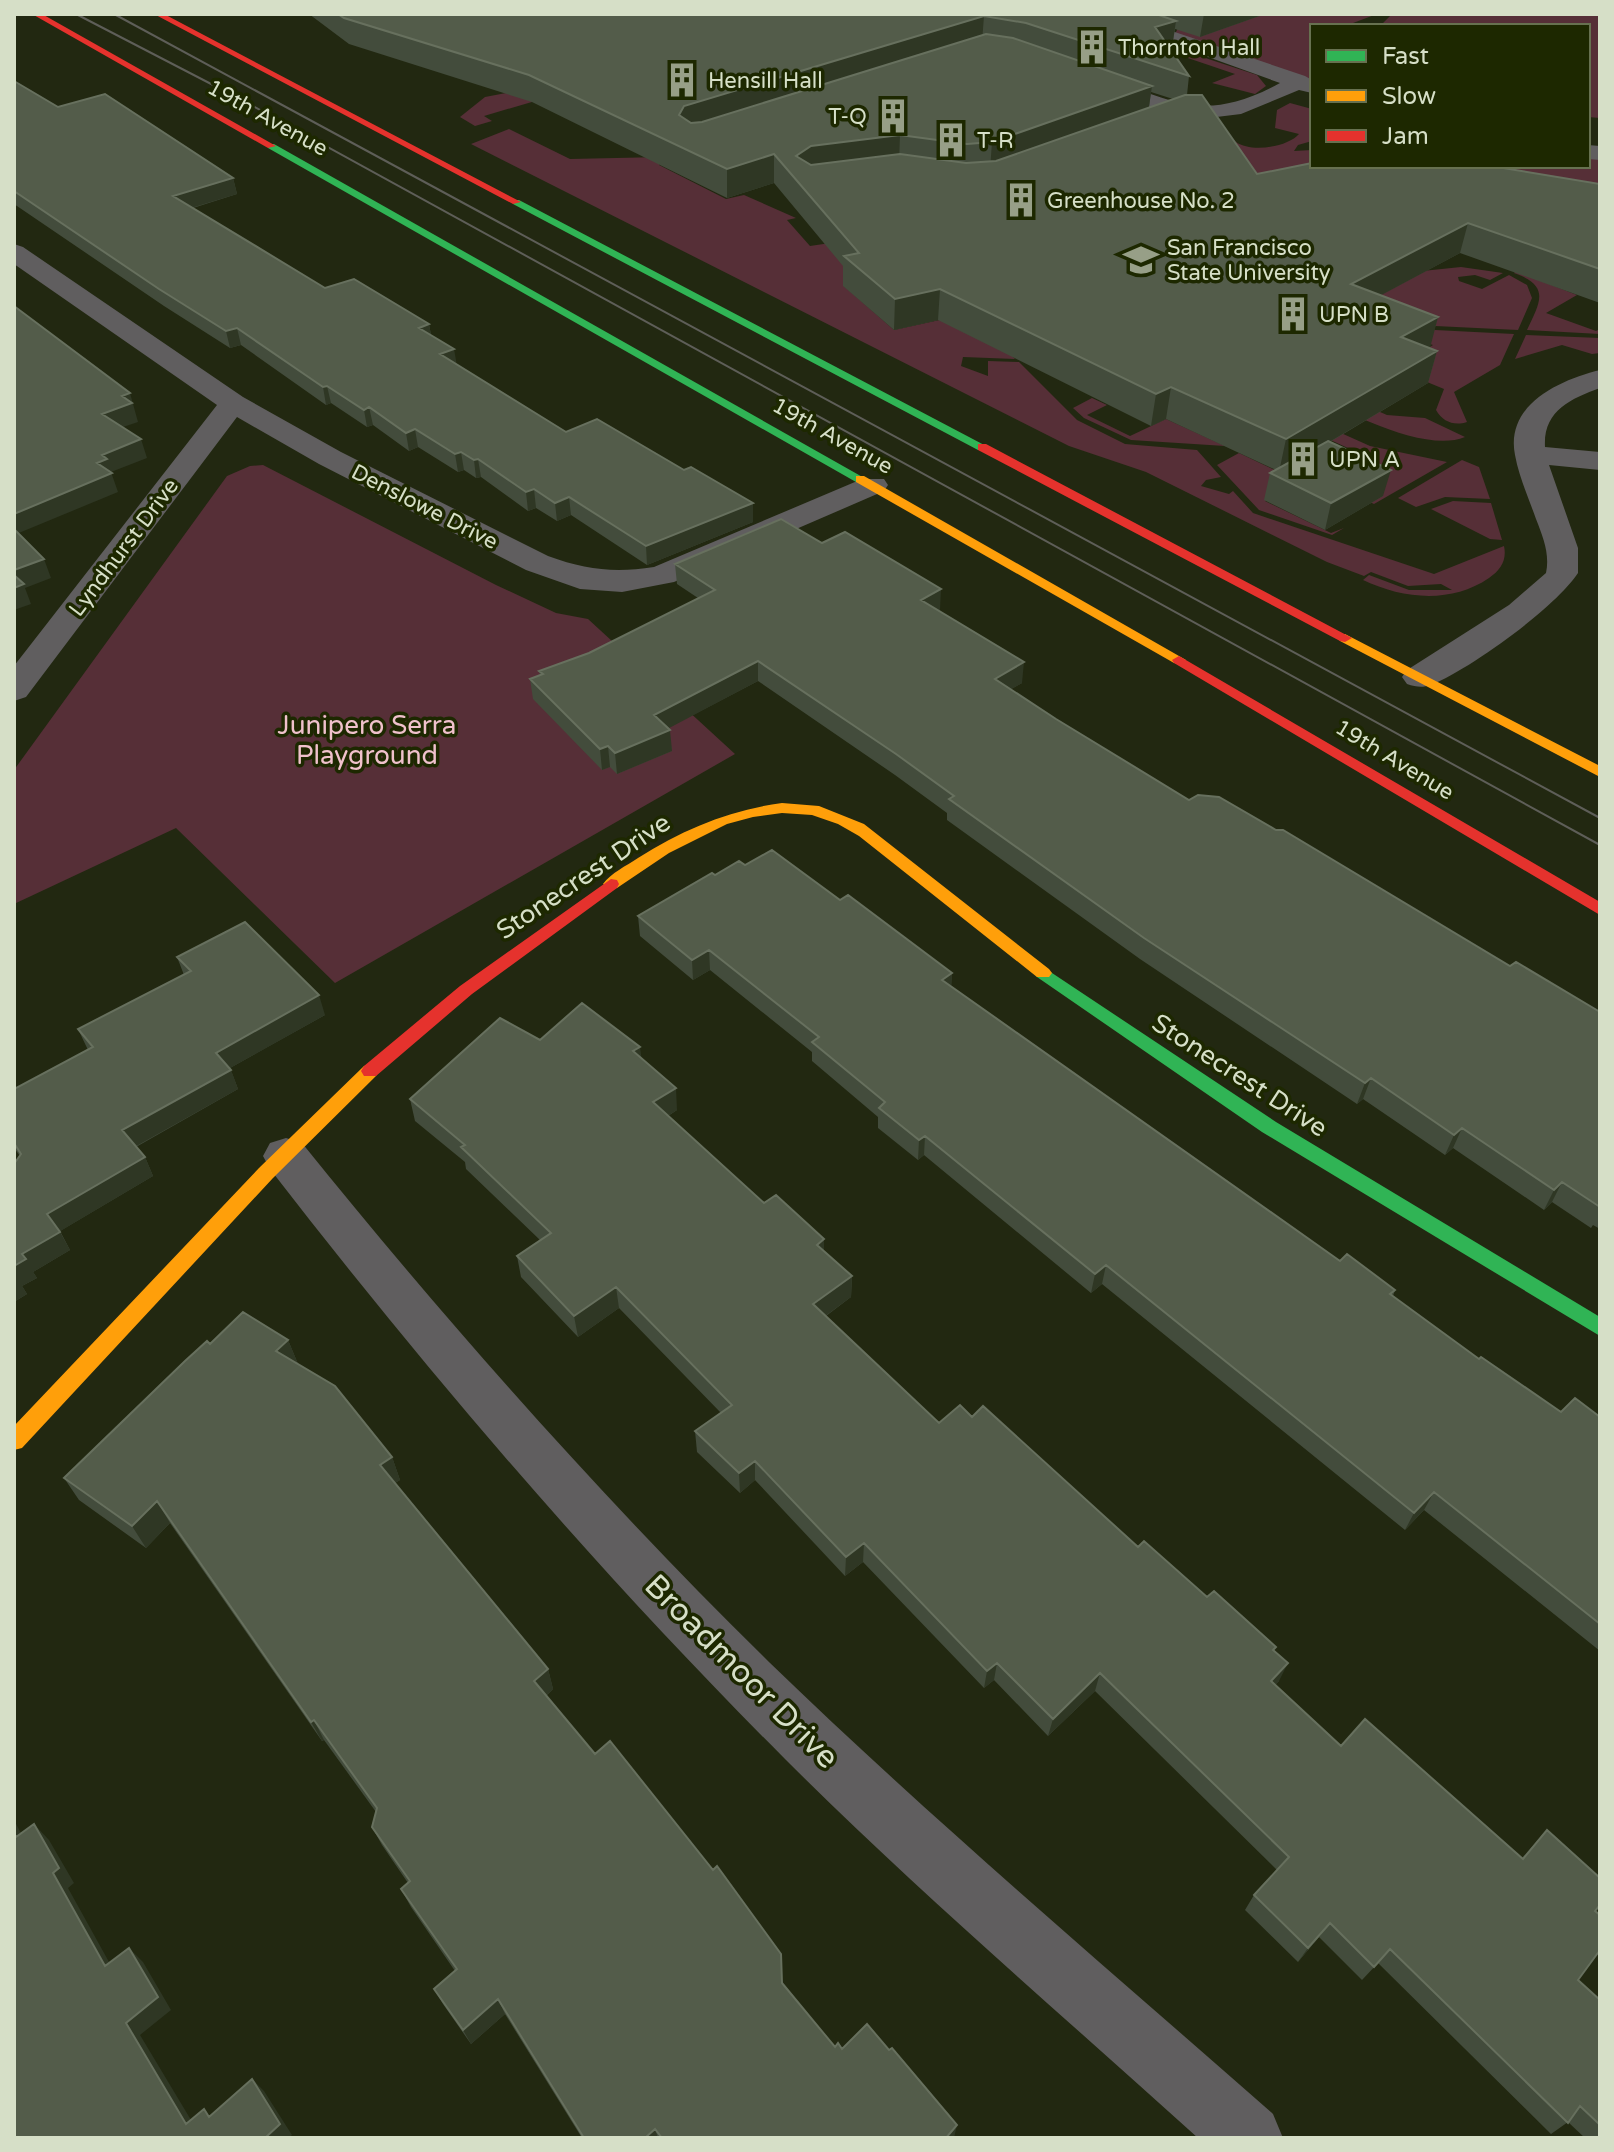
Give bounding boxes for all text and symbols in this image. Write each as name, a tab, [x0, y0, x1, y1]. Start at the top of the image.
legend	[1310, 24, 1590, 168]
building icon: Thornton Hall	[1073, 28, 1111, 66]
place label: Thornton Hall	[1118, 35, 1260, 61]
text: Fast	[1382, 42, 1429, 71]
building icon: Hensill Hall	[663, 61, 701, 99]
place label: Hensill Hall	[708, 68, 823, 94]
street label: 19th Avenue	[203, 74, 332, 162]
text: Slow	[1382, 82, 1436, 111]
building icon: T-Q	[874, 97, 912, 135]
place label: T-Q	[828, 104, 867, 130]
building icon: T-R	[932, 121, 970, 159]
text: Jam	[1382, 122, 1429, 151]
place label: T-R	[977, 128, 1014, 154]
building icon: Greenhouse No. 2	[1002, 181, 1040, 219]
place label: Greenhouse No. 2	[1047, 188, 1235, 214]
place label: San Francisco State University	[1167, 235, 1331, 286]
school or university icon: San Francisco State University	[1122, 241, 1160, 279]
building icon: UPN B	[1274, 295, 1312, 333]
place label: UPN B	[1319, 302, 1389, 328]
street label: 19th Avenue	[768, 392, 897, 480]
building icon: UPN A	[1284, 440, 1322, 478]
place label: UPN A	[1329, 447, 1400, 473]
street label: Denslowe Drive	[347, 459, 502, 555]
street label: Lyndhurst Drive	[64, 474, 184, 622]
park label: Junipero Serra Playground	[278, 710, 456, 771]
street label: 19th Avenue	[1330, 714, 1459, 805]
street label: Stonecrest Drive	[491, 807, 676, 946]
street label: Stonecrest Drive	[1146, 1007, 1333, 1144]
street label: Broadmoor Drive	[636, 1567, 846, 1777]

